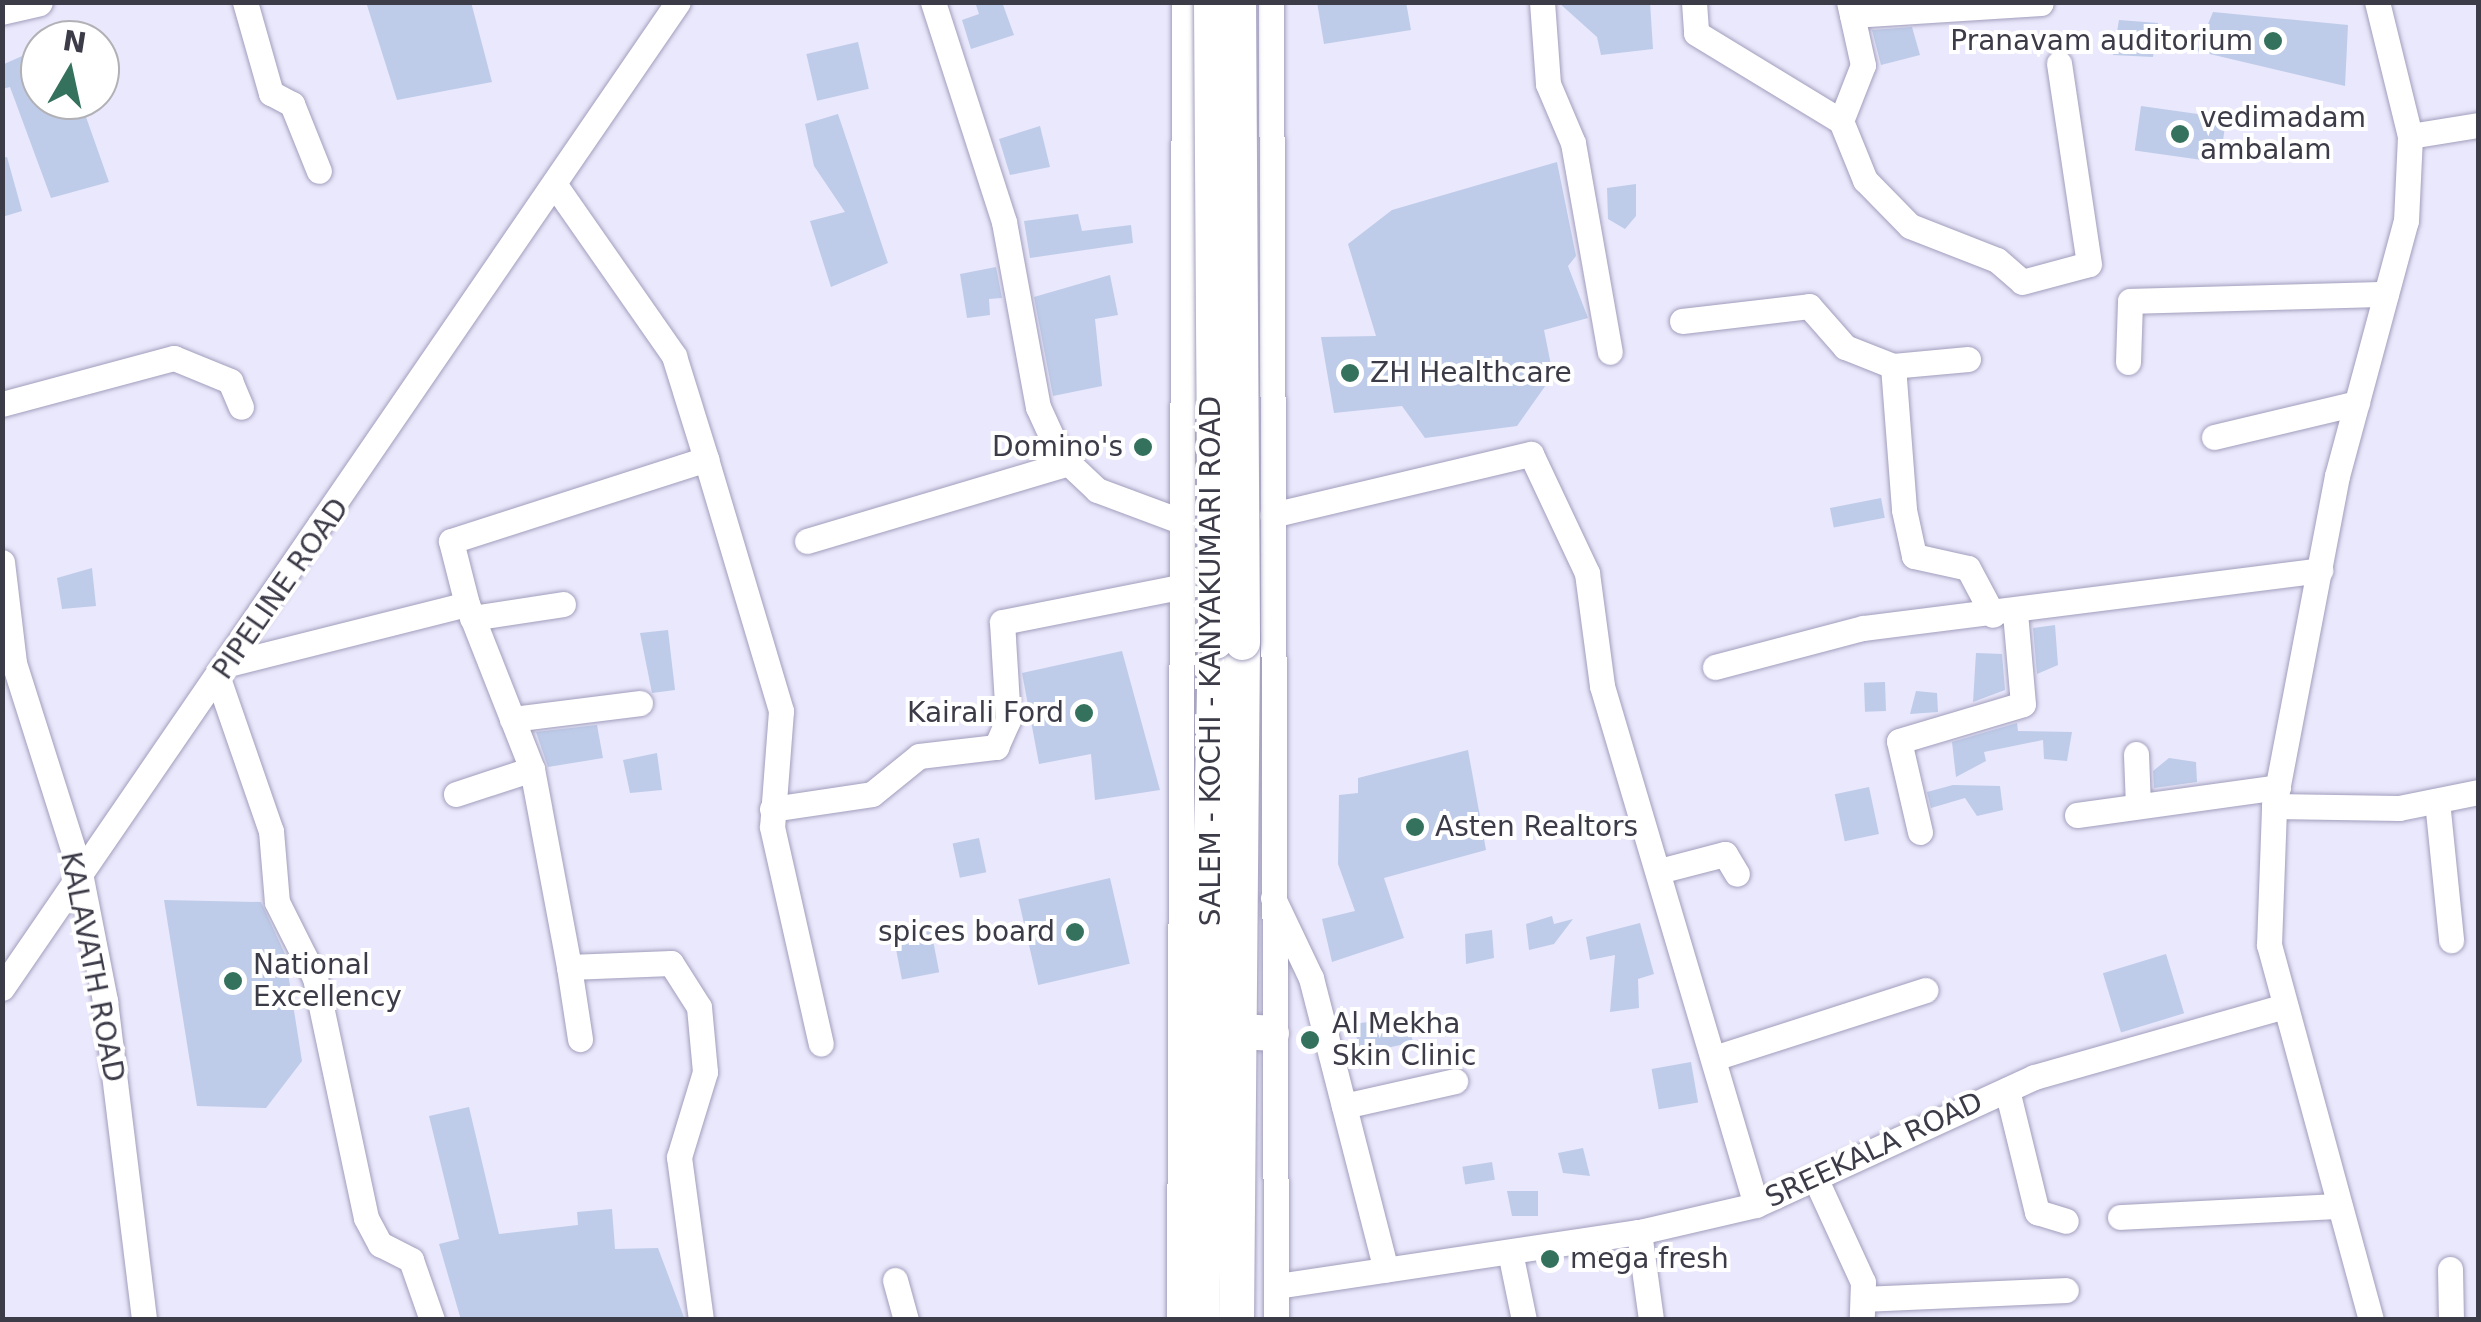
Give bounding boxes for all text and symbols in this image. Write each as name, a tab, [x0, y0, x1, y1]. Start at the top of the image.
north arrow	[20, 20, 120, 120]
text: N	[60, 24, 89, 60]
place label: Pranavam auditorium	[1950, 24, 2253, 58]
marker: Pranavam auditorium	[2262, 30, 2284, 52]
place label: vedimadam ambalam	[2200, 101, 2366, 167]
marker: vedimadam ambalam	[2169, 123, 2191, 145]
place label: ZH Healthcare	[1370, 356, 1572, 390]
marker: ZH Healthcare	[1339, 362, 1361, 384]
street label: SALEM - KOCHI - KANYAKUMARI ROAD	[1194, 396, 1228, 926]
place label: Domino's	[992, 430, 1123, 464]
marker: Domino's	[1132, 436, 1154, 458]
street label: PIPELINE ROAD	[206, 492, 356, 686]
place label: Kairali Ford	[907, 696, 1064, 730]
marker: Kairali Ford	[1073, 702, 1095, 724]
place label: Asten Realtors	[1435, 810, 1638, 844]
marker: Asten Realtors	[1404, 816, 1426, 838]
street label: KALAVATH ROAD	[53, 849, 131, 1085]
place label: spices board	[878, 915, 1055, 949]
marker: spices board	[1064, 921, 1086, 943]
place label: National Excellency	[253, 948, 402, 1014]
marker: National Excellency	[222, 970, 244, 992]
place label: Al Mekha Skin Clinic	[1332, 1007, 1476, 1073]
marker: Al Mekha Skin Clinic	[1297, 1027, 1323, 1053]
street label: SREEKALA ROAD	[1760, 1085, 1988, 1215]
place label: mega fresh	[1570, 1242, 1729, 1276]
marker: mega fresh	[1539, 1248, 1561, 1270]

